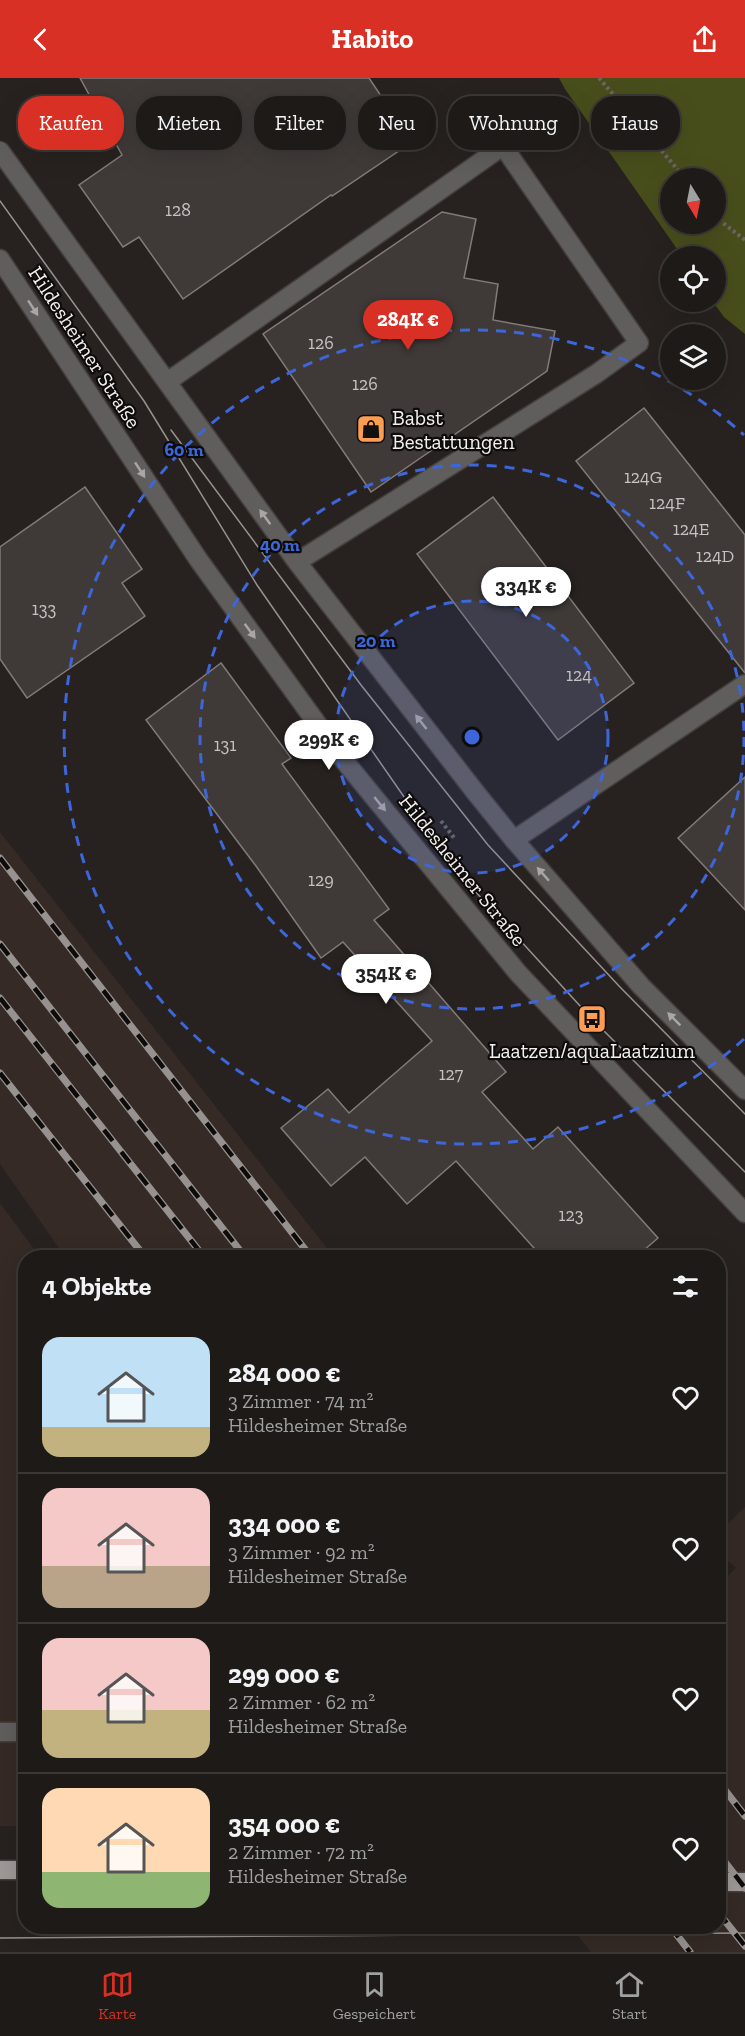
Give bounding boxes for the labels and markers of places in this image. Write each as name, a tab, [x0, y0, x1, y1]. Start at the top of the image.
pin: 284K €	[359, 300, 457, 351]
place label: Babst Bestattungen	[392, 405, 515, 454]
shop icon: Babst Bestattungen	[355, 413, 387, 445]
pin: 334K €	[477, 567, 575, 618]
pin: 299K €	[280, 720, 378, 771]
centre of rings	[462, 727, 482, 747]
pin: 354K €	[337, 954, 435, 1005]
bus stop icon: Laatzen/aquaLaatzium	[576, 1003, 608, 1035]
place label: Laatzen/aquaLaatzium	[489, 1038, 695, 1063]

